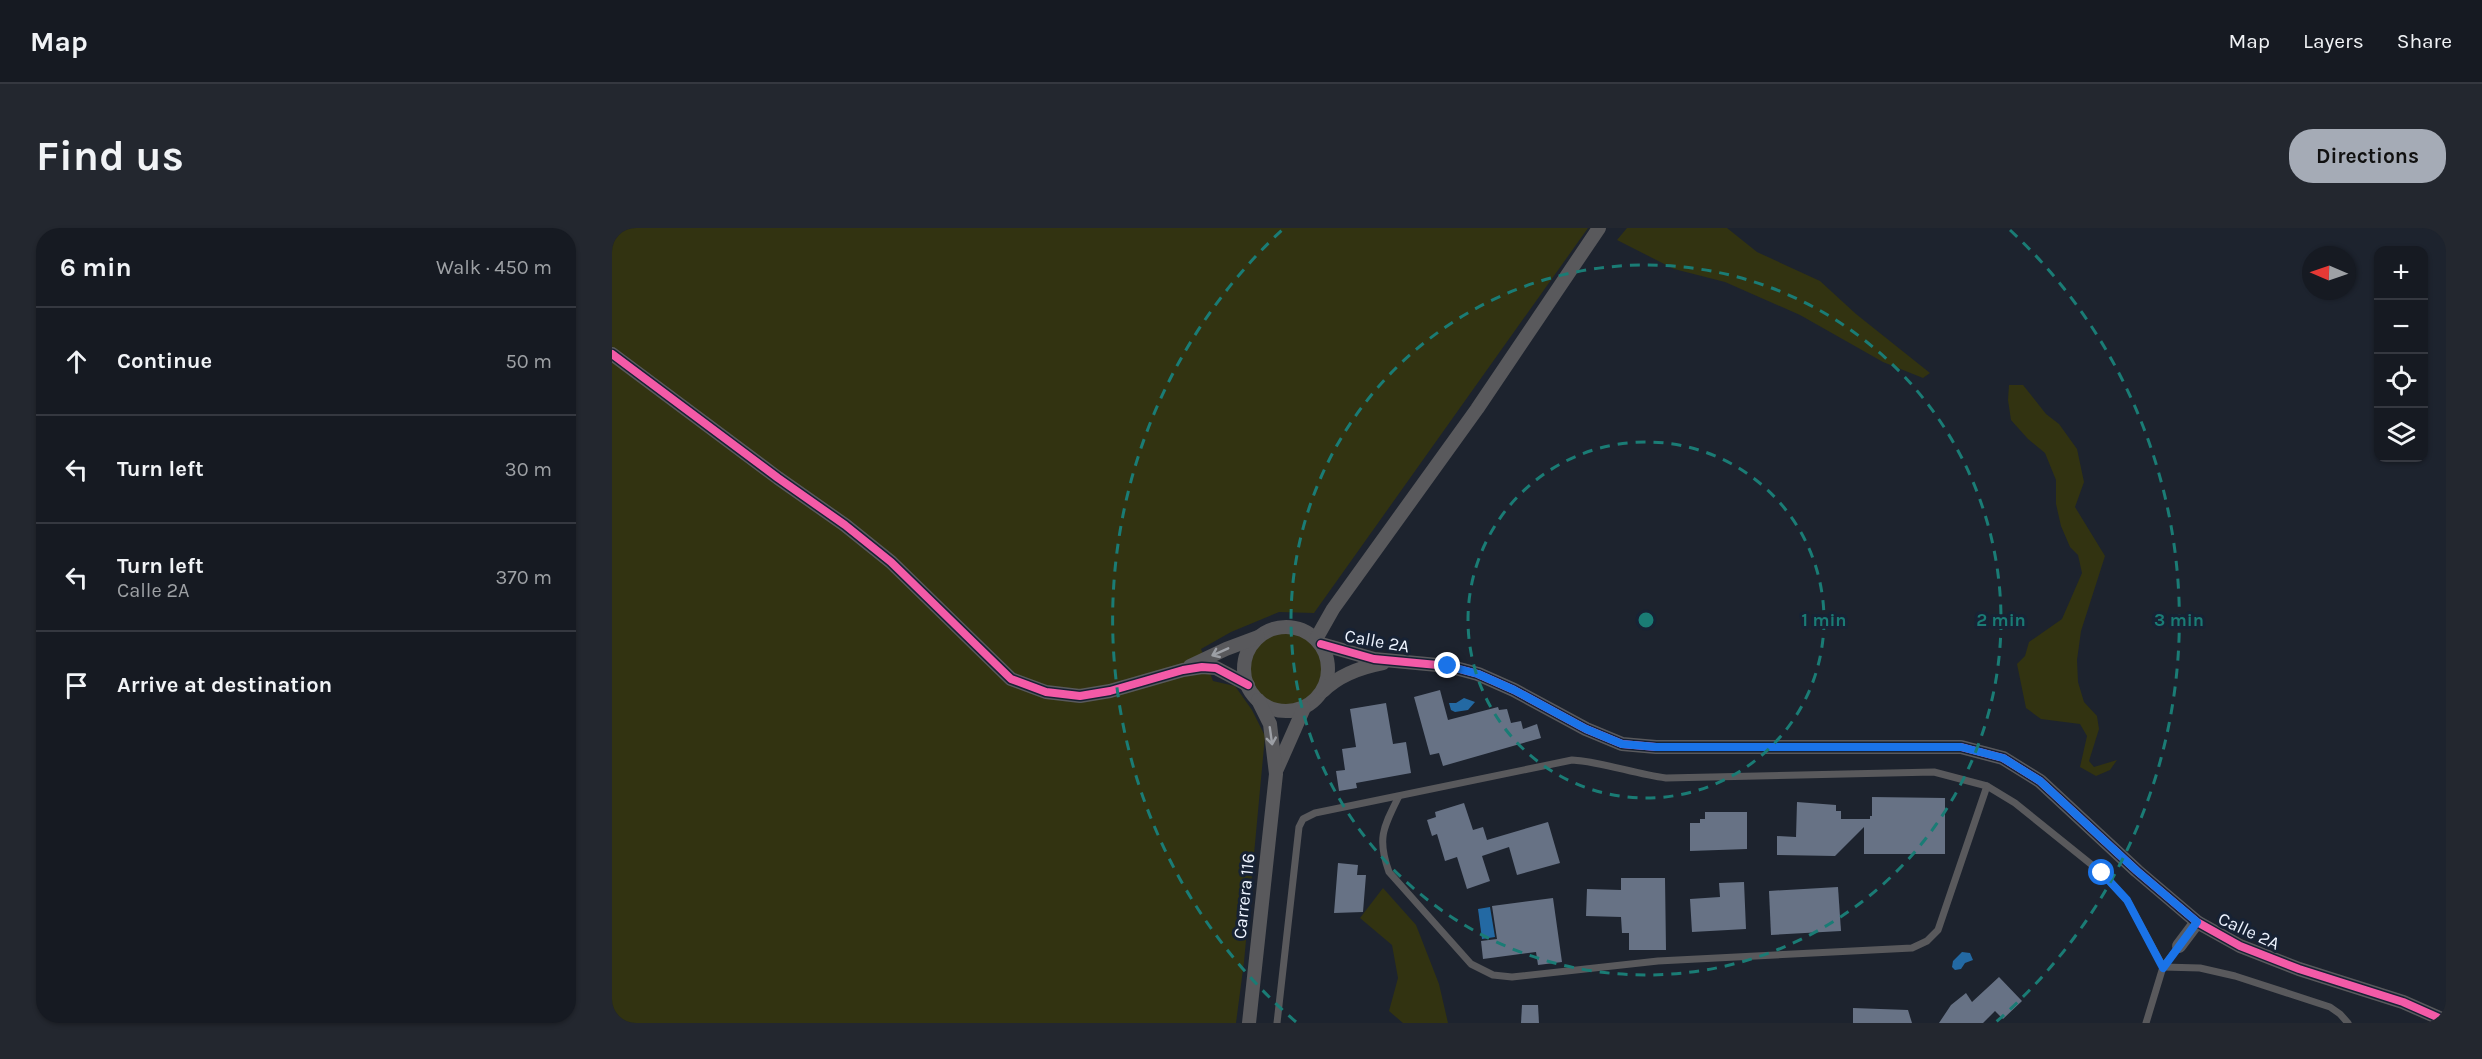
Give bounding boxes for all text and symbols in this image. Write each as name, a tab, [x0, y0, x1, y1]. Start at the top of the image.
text: Map	[30, 25, 88, 58]
text: Map	[2228, 29, 2270, 53]
text: Layers	[2303, 29, 2364, 53]
text: Share	[2397, 29, 2452, 53]
button: Directions	[2289, 129, 2446, 183]
text: Find us	[36, 131, 184, 181]
north arrow	[2302, 246, 2356, 300]
map controls	[2374, 246, 2428, 462]
button: +	[2374, 246, 2428, 300]
text: 6 min	[60, 252, 132, 283]
text: Walk · 450 m	[436, 256, 552, 279]
button: −	[2374, 300, 2428, 354]
icon: ahead	[60, 345, 93, 378]
text: Continue	[117, 348, 212, 374]
text: 50 m	[505, 350, 552, 373]
button: locate	[2374, 354, 2428, 408]
button: layers	[2374, 408, 2428, 462]
icon: left	[60, 453, 93, 486]
text: Turn left	[117, 456, 204, 482]
text: 30 m	[505, 458, 552, 481]
text: Turn left	[117, 553, 204, 579]
icon: left	[60, 561, 93, 594]
text: 370 m	[495, 566, 552, 589]
text: Calle 2A	[117, 579, 190, 602]
text: 1 min	[1801, 609, 1847, 631]
text: 2 min	[1976, 609, 2026, 631]
text: 3 min	[2154, 609, 2204, 631]
centre of rings	[1636, 610, 1656, 630]
street label: Calle 2A	[1343, 624, 1411, 658]
one-way arrow	[1211, 646, 1229, 658]
route end	[1434, 652, 1460, 678]
icon: arrive	[60, 669, 93, 702]
text: Arrive at destination	[117, 672, 332, 698]
one-way arrow	[1266, 725, 1277, 745]
street label: Carrera 116	[1229, 852, 1259, 940]
route start	[2088, 859, 2114, 885]
street label: Calle 2A	[2215, 907, 2283, 955]

